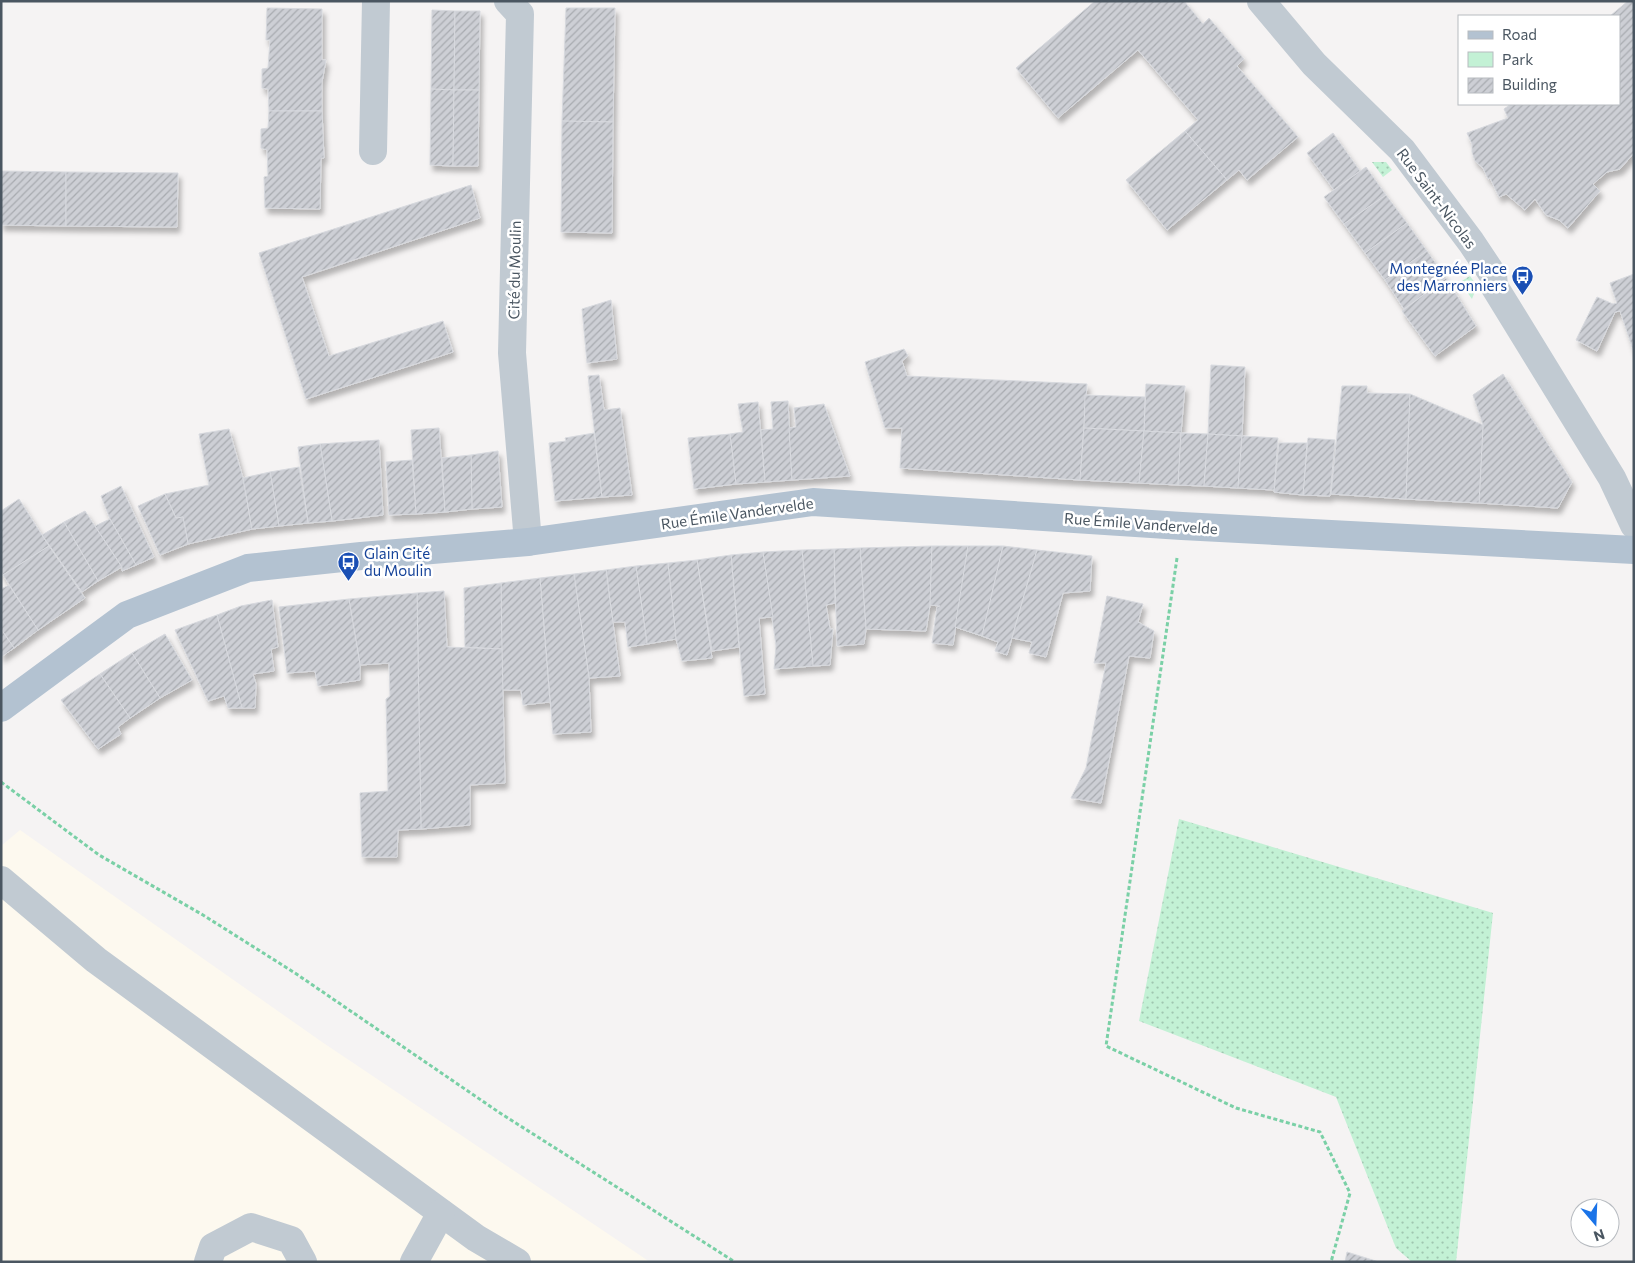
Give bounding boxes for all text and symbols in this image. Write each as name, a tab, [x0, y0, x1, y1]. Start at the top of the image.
legend	[1458, 15, 1620, 105]
text: Road	[1502, 25, 1537, 43]
text: Park	[1502, 50, 1533, 68]
text: Building	[1502, 75, 1557, 93]
street label: Rue Saint-Nicolas	[1393, 144, 1481, 252]
street label: Cité du Moulin	[504, 220, 524, 320]
place label: Montegnée Place des Marronniers	[1389, 259, 1507, 294]
bus stop icon: Montegnée Place des Marronniers	[1511, 265, 1535, 296]
street label: Rue Émile Vandervelde	[659, 492, 814, 533]
street label: Rue Émile Vandervelde	[1064, 508, 1219, 537]
place label: Glain Cité du Moulin	[364, 544, 432, 579]
bus stop icon: Glain Cité du Moulin	[336, 550, 360, 581]
north arrow	[1570, 1198, 1620, 1248]
text: N	[1592, 1226, 1607, 1246]

